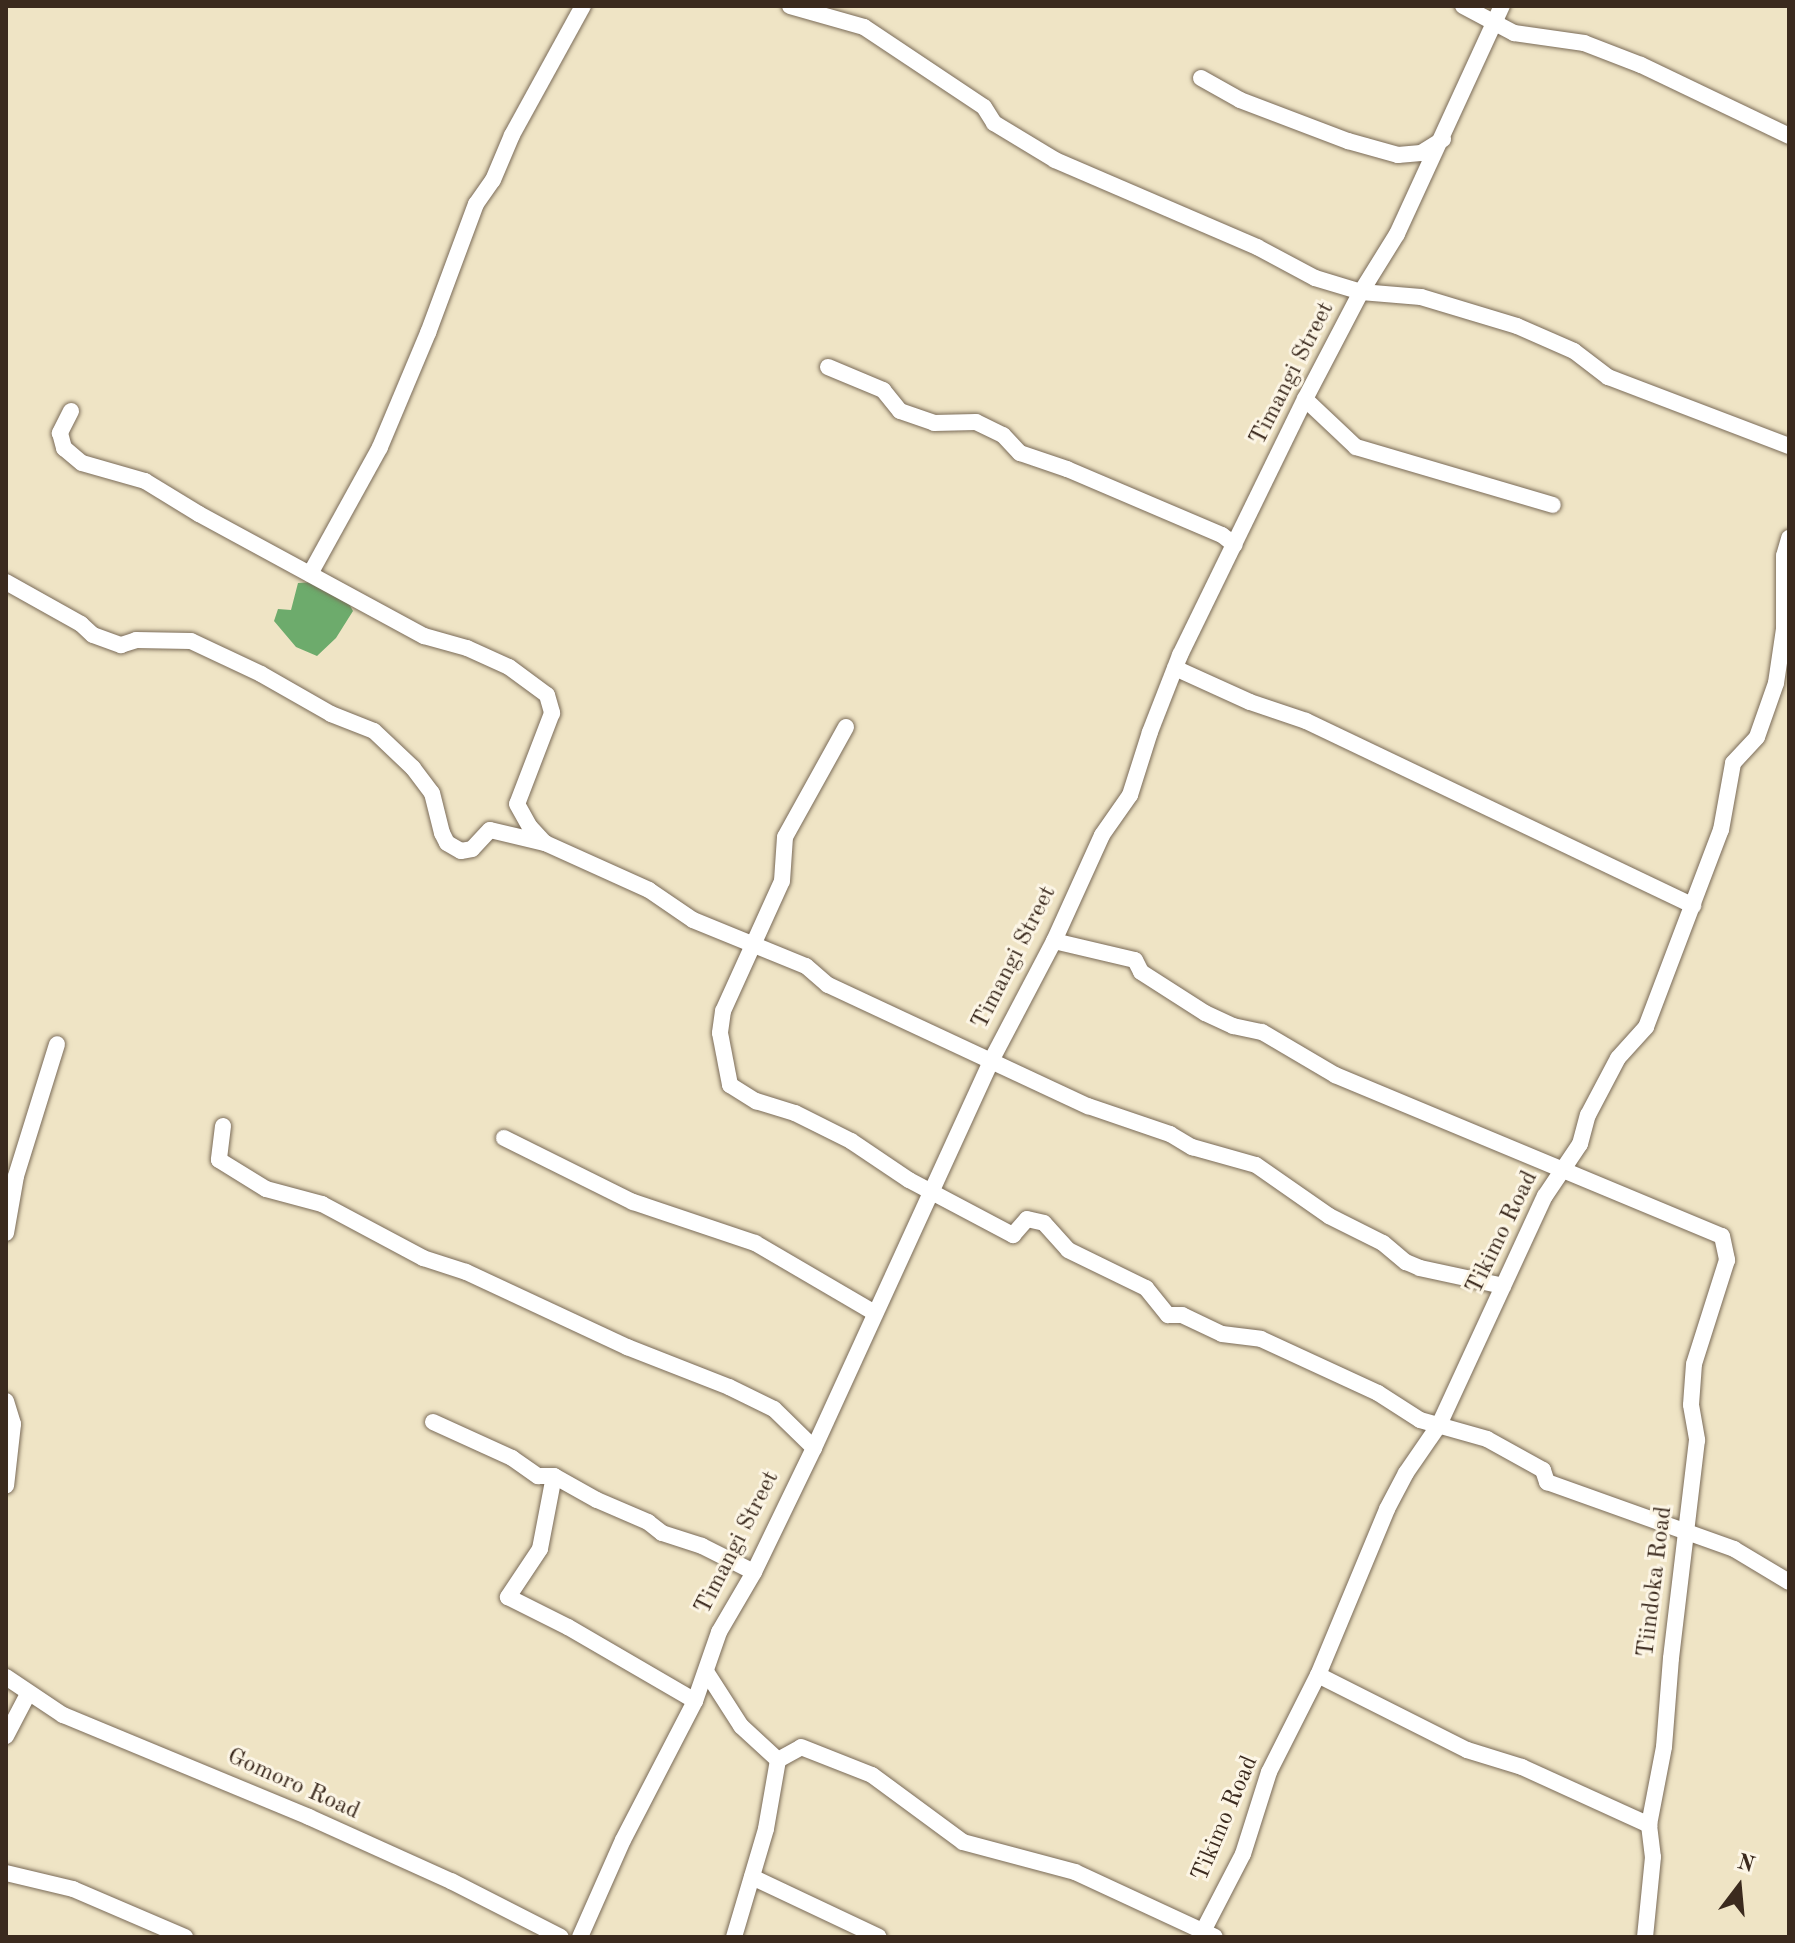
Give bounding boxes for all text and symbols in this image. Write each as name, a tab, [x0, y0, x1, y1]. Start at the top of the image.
street label: Timangi Street	[1244, 297, 1342, 451]
street label: Timangi Street	[966, 881, 1064, 1035]
street label: Tikimo Road	[1461, 1167, 1545, 1299]
street label: Timangi Street	[689, 1466, 787, 1620]
street label: Tiindoka Road	[1632, 1505, 1680, 1659]
street label: Gomoro Road	[222, 1743, 364, 1827]
street label: Tikimo Road	[1187, 1752, 1265, 1886]
north arrow	[1699, 1847, 1779, 1927]
text: N	[1735, 1851, 1757, 1877]

